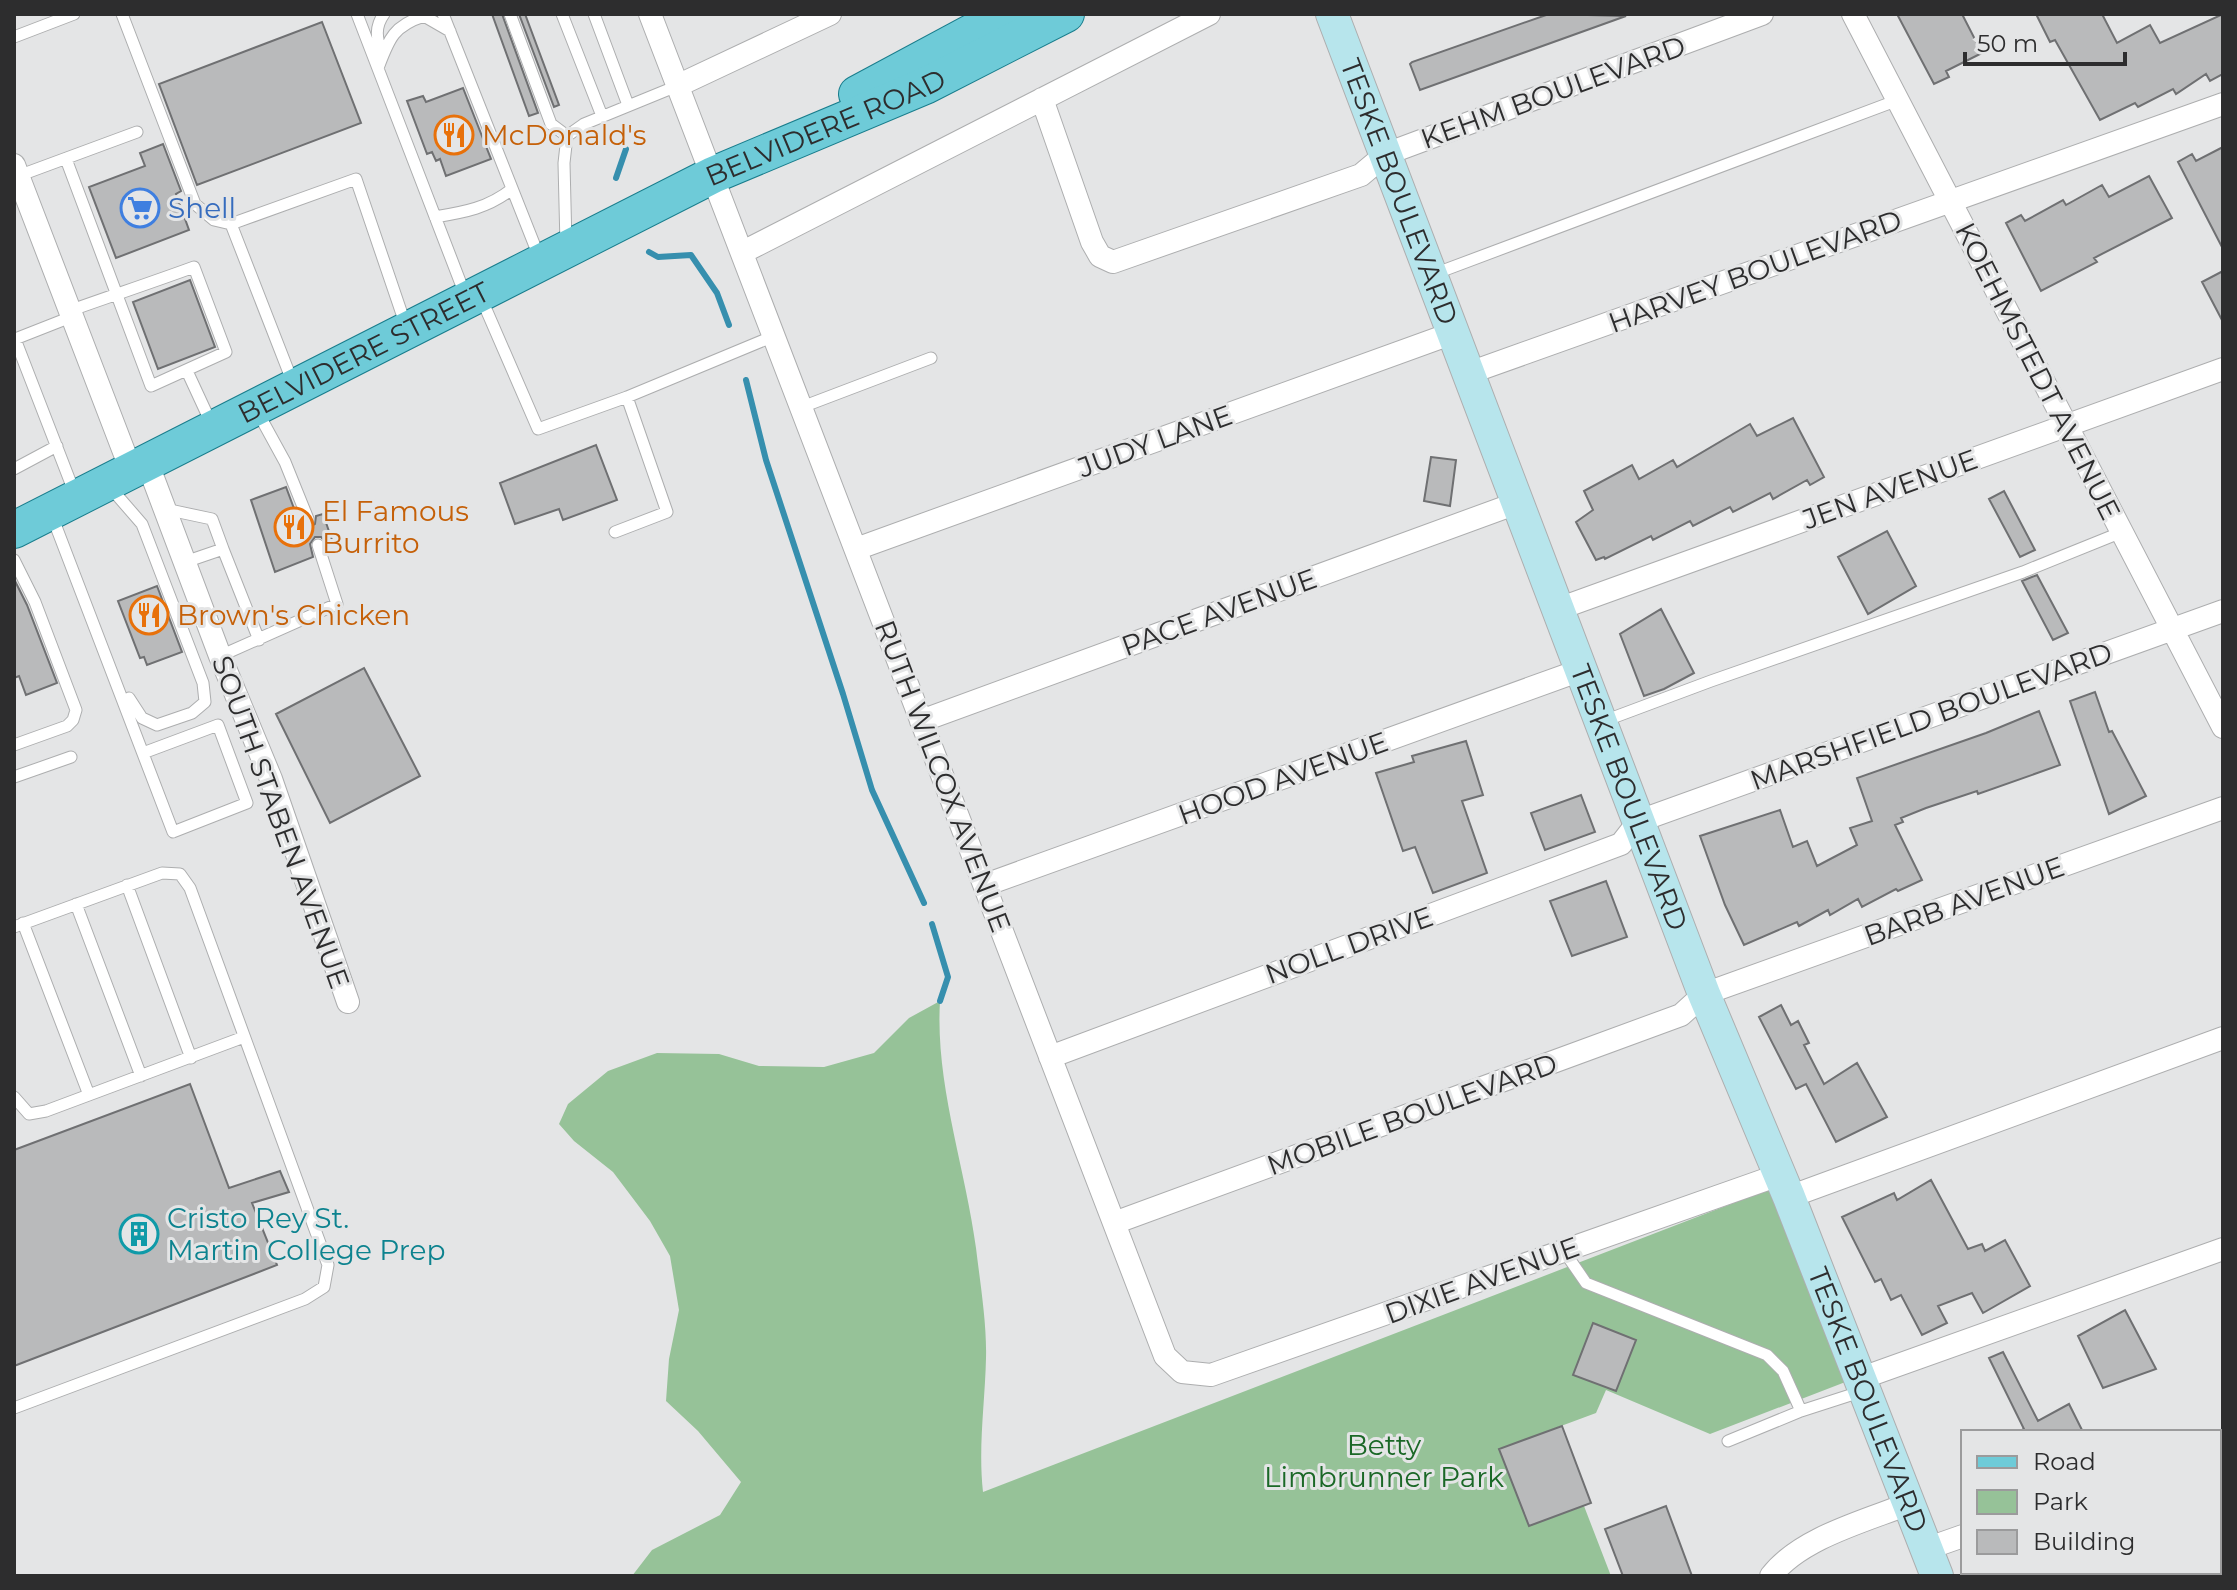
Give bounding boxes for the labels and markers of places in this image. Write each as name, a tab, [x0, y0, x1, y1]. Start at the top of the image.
restaurant icon: McDonald's	[433, 114, 475, 156]
place label: McDonald's	[482, 118, 646, 152]
supermarket icon: Shell	[119, 187, 161, 229]
place label: Shell	[168, 191, 236, 225]
place label: El Famous Burrito	[322, 494, 469, 560]
restaurant icon: El Famous Burrito	[273, 506, 315, 548]
restaurant icon: Brown's Chicken	[128, 594, 170, 636]
place label: Brown's Chicken	[177, 598, 410, 632]
place label: Cristo Rey St. Martin College Prep	[167, 1201, 446, 1267]
building icon: Cristo Rey St. Martin College Prep	[118, 1213, 160, 1255]

